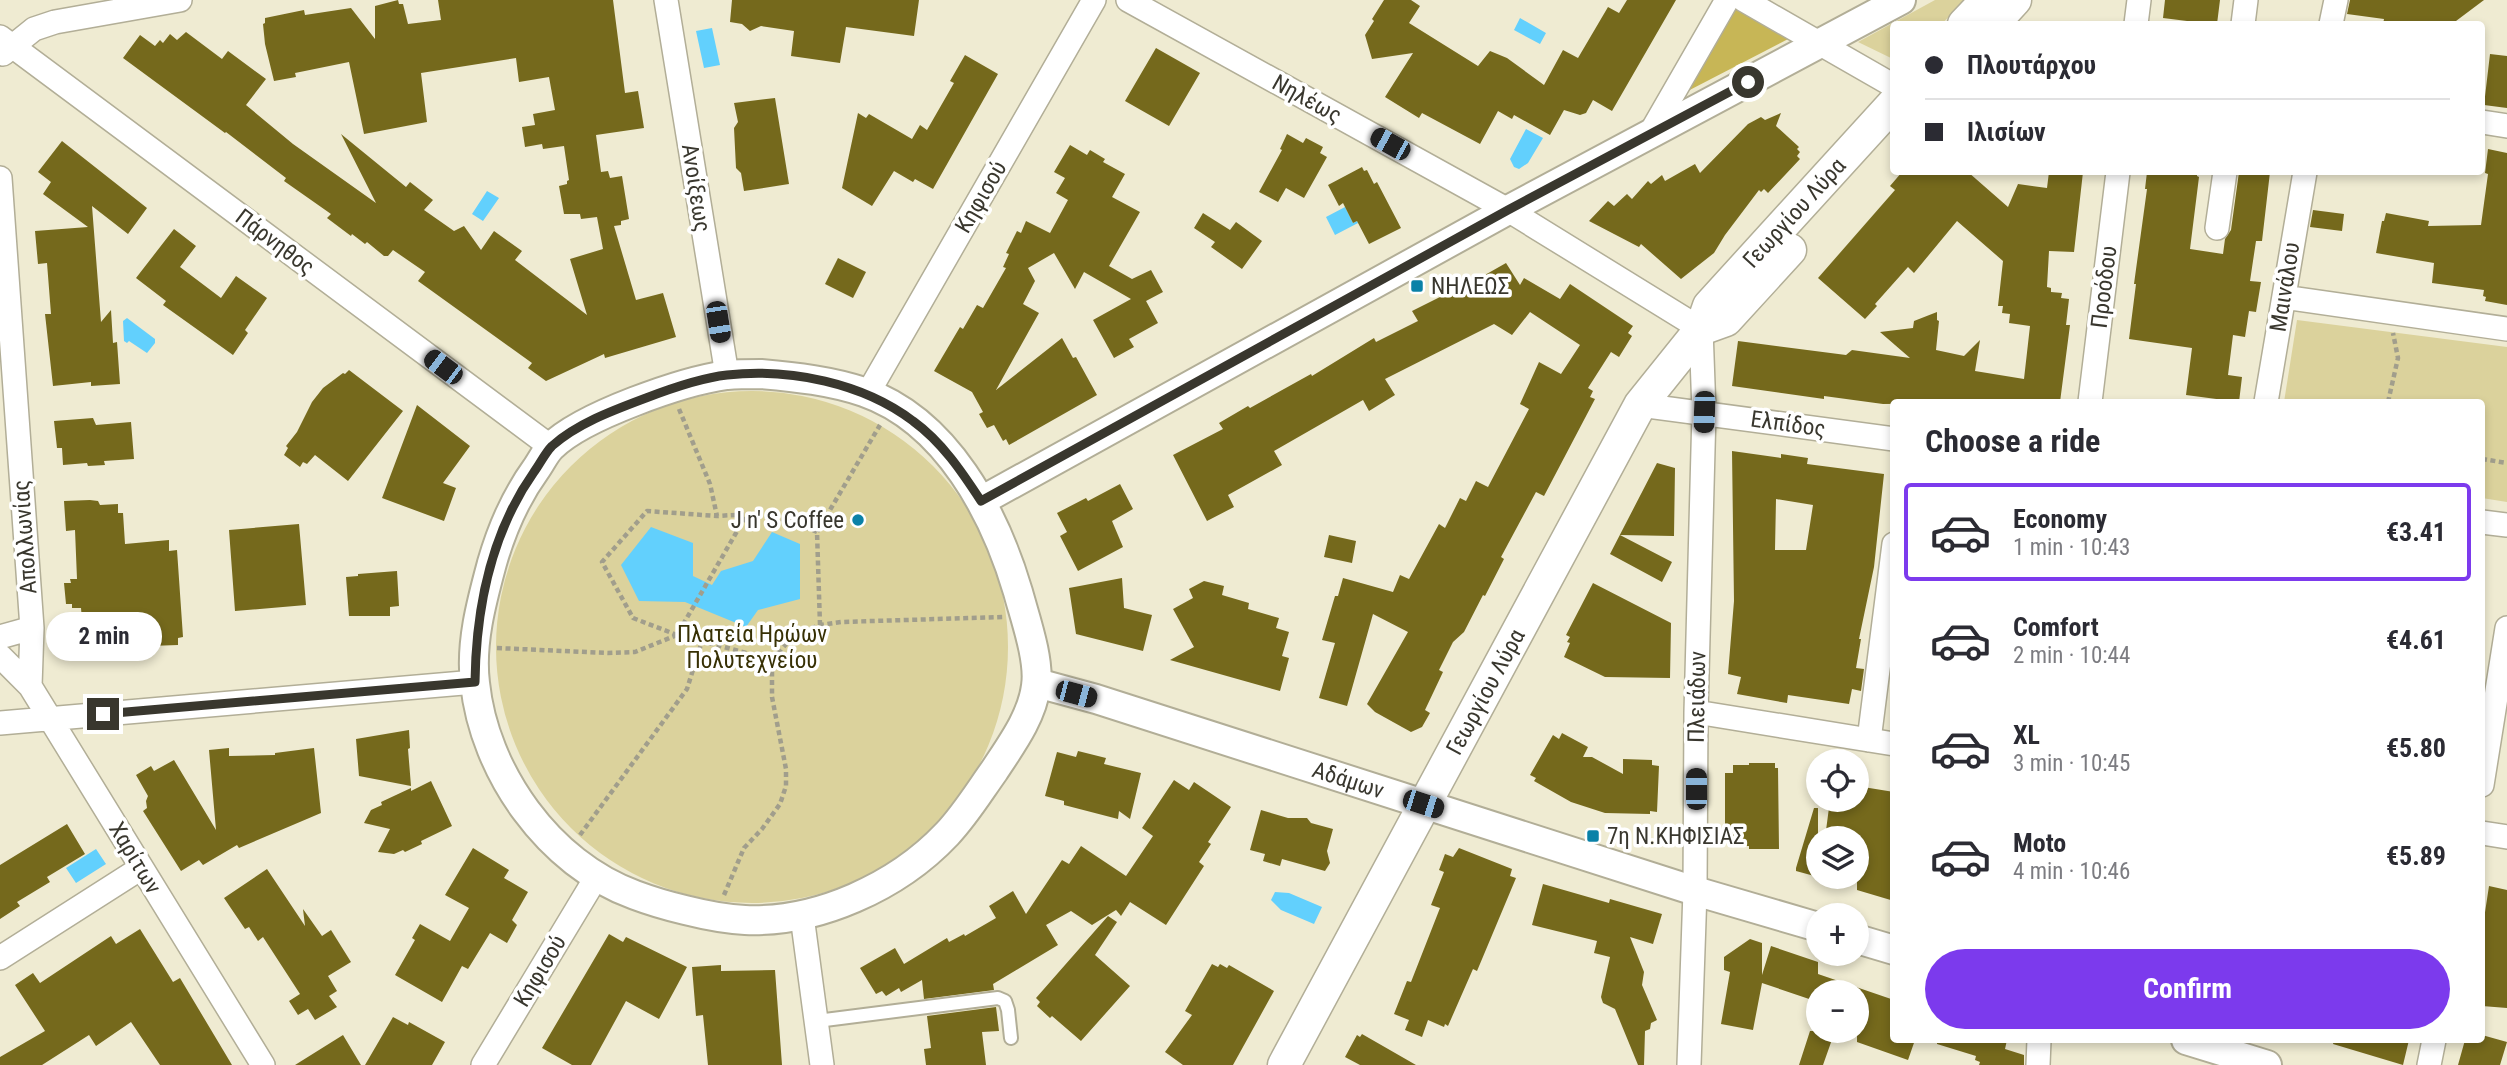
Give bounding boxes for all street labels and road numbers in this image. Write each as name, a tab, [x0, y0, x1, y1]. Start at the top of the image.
street label: Νηλέως	[1268, 69, 1346, 129]
street label: Ανοίξεως	[676, 142, 716, 234]
street label: Γεωργίου Λύρα	[1737, 152, 1851, 273]
street label: Κηφισού	[950, 156, 1012, 238]
street label: Πάρνηθος	[230, 203, 320, 281]
street label: Μαινάλου	[2265, 240, 2305, 334]
street label: Προόδου	[2086, 244, 2122, 330]
street label: Ελπίδος	[1749, 405, 1827, 443]
street label: Απολλωνίας	[8, 479, 42, 595]
street label: Γεωργίου Λύρα	[1440, 624, 1530, 759]
street label: Πλειάδων	[1683, 651, 1711, 743]
street label: Αδάμων	[1309, 756, 1388, 804]
street label: Χαρίτων	[103, 817, 167, 899]
street label: Κηφισού	[508, 930, 572, 1012]

